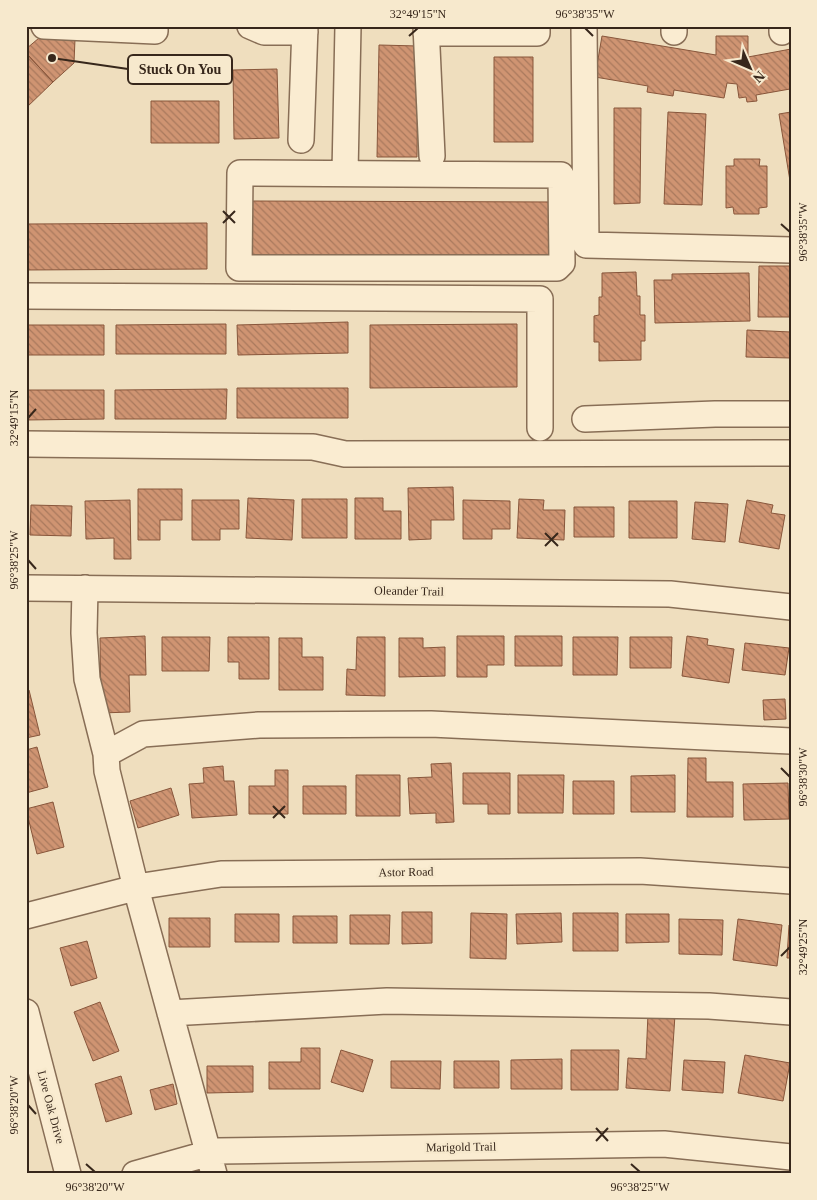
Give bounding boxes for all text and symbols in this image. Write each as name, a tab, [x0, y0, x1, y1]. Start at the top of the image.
text: 32°49'15"N	[390, 7, 447, 21]
text: 96°38'35"W	[555, 7, 615, 21]
north arrow	[724, 42, 774, 92]
callout: Stuck On You	[128, 55, 232, 84]
text: Stuck On You	[139, 62, 222, 77]
text: N	[750, 68, 768, 86]
text: 96°38'35"W	[796, 202, 810, 262]
text: 32°49'15"N	[7, 389, 21, 446]
text: 96°38'25"W	[7, 530, 21, 590]
street label: Oleander Trail	[374, 583, 445, 599]
text: 96°38'30"W	[796, 747, 810, 807]
street label: Astor Road	[378, 865, 434, 879]
text: 32°49'25"N	[796, 918, 810, 975]
street label: Live Oak Drive	[34, 1069, 68, 1145]
text: 96°38'20"W	[7, 1075, 21, 1135]
street label: Marigold Trail	[426, 1139, 497, 1155]
text: 96°38'20"W	[65, 1180, 125, 1194]
text: 96°38'25"W	[610, 1180, 670, 1194]

